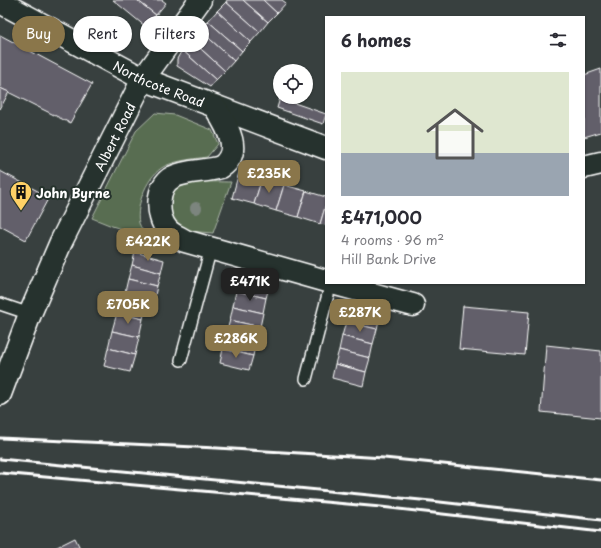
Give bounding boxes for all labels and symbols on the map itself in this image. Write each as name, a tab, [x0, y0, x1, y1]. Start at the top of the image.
street label: Northcote Road	[110, 55, 208, 111]
street label: Albert Road	[89, 99, 139, 174]
pin: £235K	[241, 160, 297, 194]
building icon: John Byrne	[8, 179, 34, 212]
place label: John Byrne	[36, 183, 111, 202]
pin: £422K	[120, 228, 176, 262]
pin: £471K	[222, 268, 278, 302]
pin: £705K	[100, 291, 156, 325]
pin: £287K	[332, 299, 388, 333]
pin: £286K	[208, 325, 264, 359]

